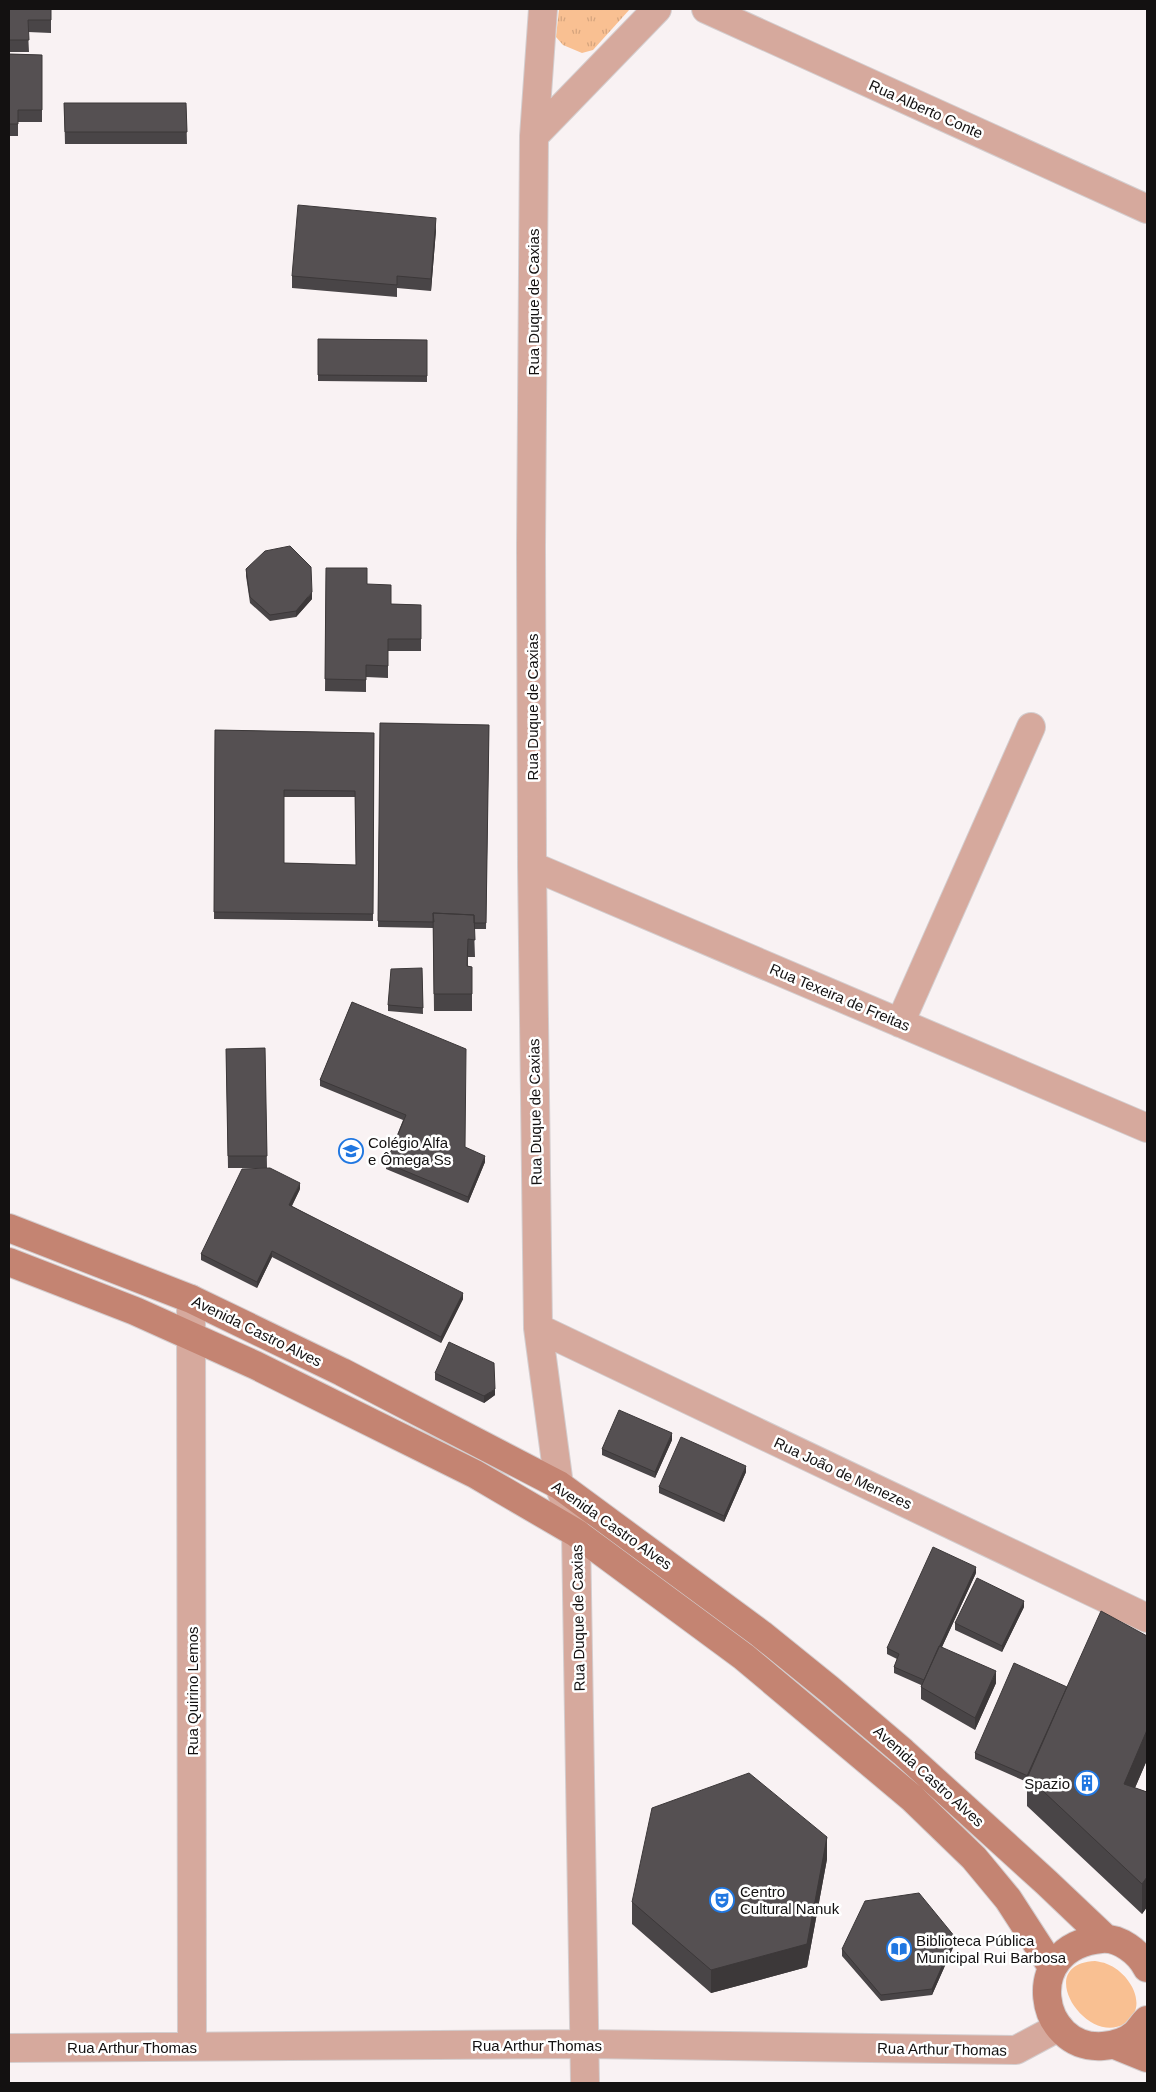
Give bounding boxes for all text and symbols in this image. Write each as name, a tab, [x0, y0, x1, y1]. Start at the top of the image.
street label: Rua Alberto Conte	[867, 76, 985, 142]
street label: Rua Duque de Caxias	[525, 229, 542, 375]
street label: Rua Duque de Caxias	[524, 634, 541, 780]
street label: Rua Texeira de Freitas	[767, 960, 913, 1034]
street label: Rua Duque de Caxias	[525, 1038, 545, 1186]
place label: Colégio Alfa e Ômega Ss	[368, 1134, 451, 1168]
school or university icon: Colégio Alfa e Ômega Ss	[338, 1138, 364, 1164]
street label: Avenida Castro Alves	[189, 1292, 325, 1370]
street label: Rua João de Menezes	[771, 1434, 915, 1512]
street label: Avenida Castro Alves	[549, 1477, 675, 1573]
street label: Rua Duque de Caxias	[568, 1544, 588, 1692]
street label: Rua Quirino Lemos	[184, 1626, 201, 1756]
street label: Avenida Castro Alves	[870, 1722, 988, 1830]
building icon: Spazio	[1074, 1770, 1100, 1796]
place label: Spazio	[1024, 1775, 1070, 1792]
place label: Centro Cultural Nanuk	[740, 1883, 840, 1917]
theatre icon: Centro Cultural Nanuk	[709, 1887, 735, 1913]
place label: Biblioteca Pública Municipal Rui Barbosa	[916, 1932, 1067, 1966]
library icon: Biblioteca Pública Municipal Rui Barbosa	[886, 1936, 912, 1962]
street label: Rua Arthur Thomas	[472, 2037, 602, 2054]
street label: Rua Arthur Thomas	[67, 2039, 197, 2056]
street label: Rua Arthur Thomas	[877, 2039, 1007, 2059]

